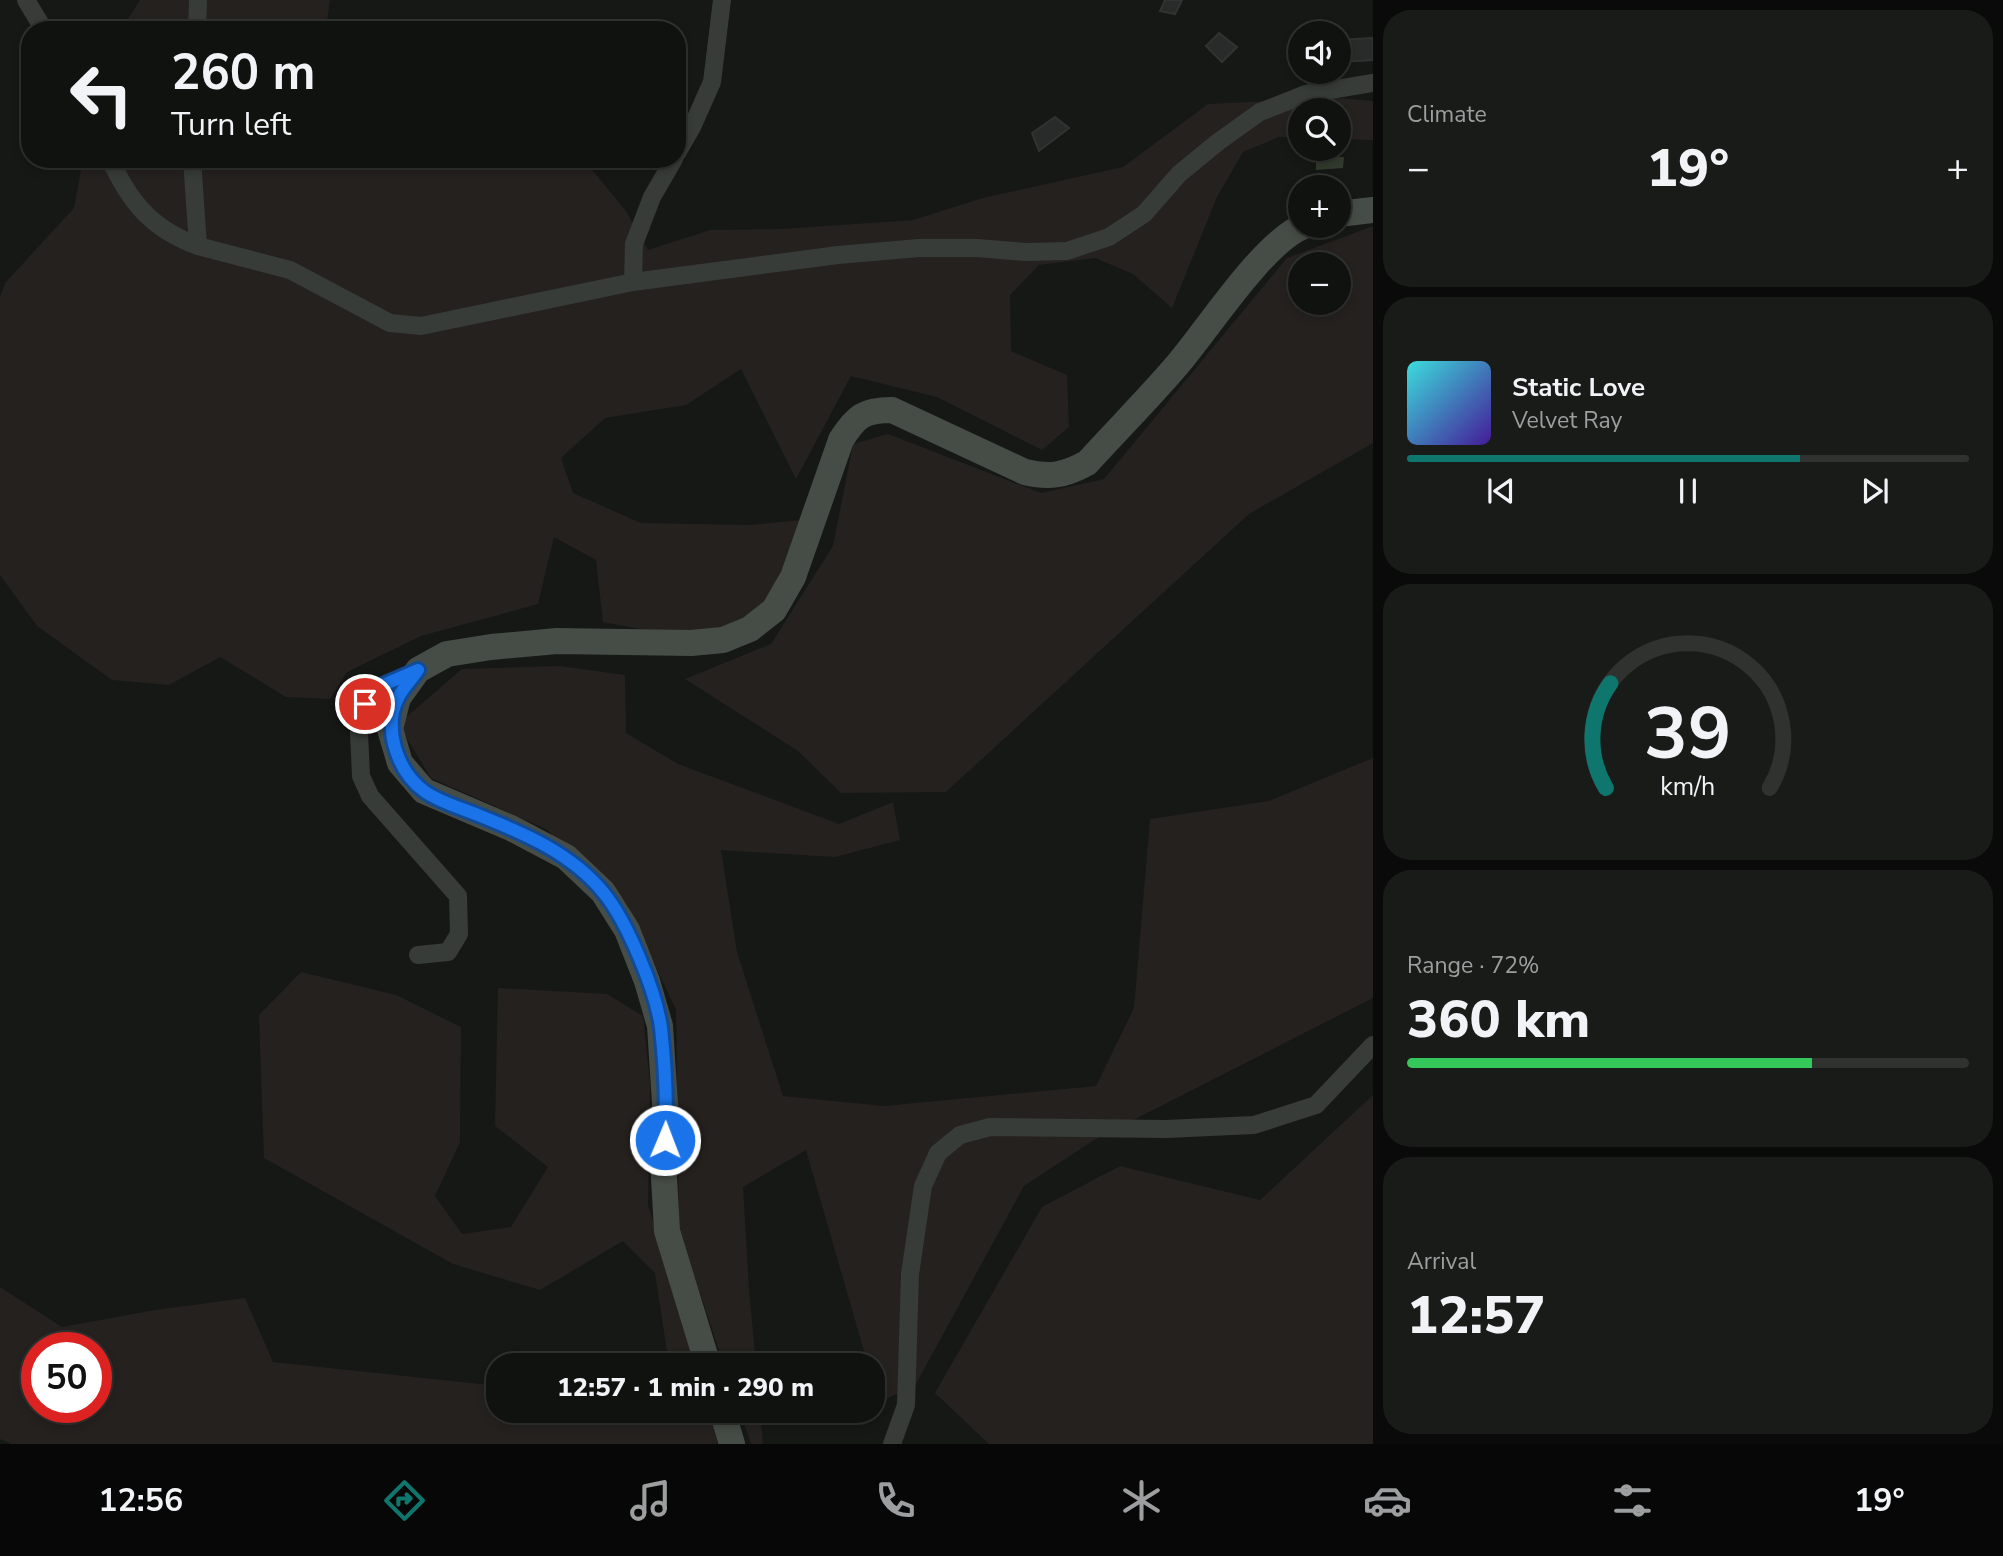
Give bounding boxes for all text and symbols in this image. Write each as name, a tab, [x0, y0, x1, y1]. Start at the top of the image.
map controls	[1288, 21, 1351, 315]
button: sound	[1288, 21, 1351, 84]
text: 260 m	[171, 39, 315, 106]
icon: left	[56, 49, 147, 140]
button: search	[1288, 98, 1351, 161]
text: Climate	[1407, 99, 1487, 130]
text: Turn left	[171, 103, 291, 146]
text: 19°	[1647, 133, 1729, 204]
text: −	[1407, 143, 1430, 194]
text: +	[1946, 143, 1969, 194]
button: +	[1288, 175, 1351, 238]
button: −	[1288, 252, 1351, 315]
text: Static Love	[1512, 370, 1645, 405]
text: Velvet Ray	[1512, 405, 1622, 436]
icon: previous	[1482, 472, 1520, 510]
icon: pause	[1669, 472, 1707, 510]
icon: next	[1856, 472, 1894, 510]
pin	[335, 674, 395, 734]
text: 39	[1644, 684, 1732, 784]
icon: arrive	[346, 685, 384, 723]
text: km/h	[1660, 770, 1716, 804]
text: Range · 72%	[1407, 950, 1539, 981]
text: 360 km	[1407, 984, 1590, 1055]
position arrow	[628, 1103, 702, 1177]
text: Arrival	[1407, 1246, 1476, 1277]
text: 12:57	[1407, 1280, 1545, 1351]
speed limit sign: 50	[21, 1332, 112, 1423]
text: 12:57 · 1 min · 290 m	[557, 1370, 814, 1405]
icon: directions	[380, 1476, 429, 1525]
icon: music	[626, 1476, 675, 1525]
icon: phone	[871, 1476, 920, 1525]
icon: climate	[1117, 1476, 1166, 1525]
icon: car	[1363, 1476, 1412, 1525]
icon: filters	[1608, 1476, 1657, 1525]
text: 12:56	[98, 1479, 183, 1522]
text: 19°	[1854, 1479, 1905, 1522]

